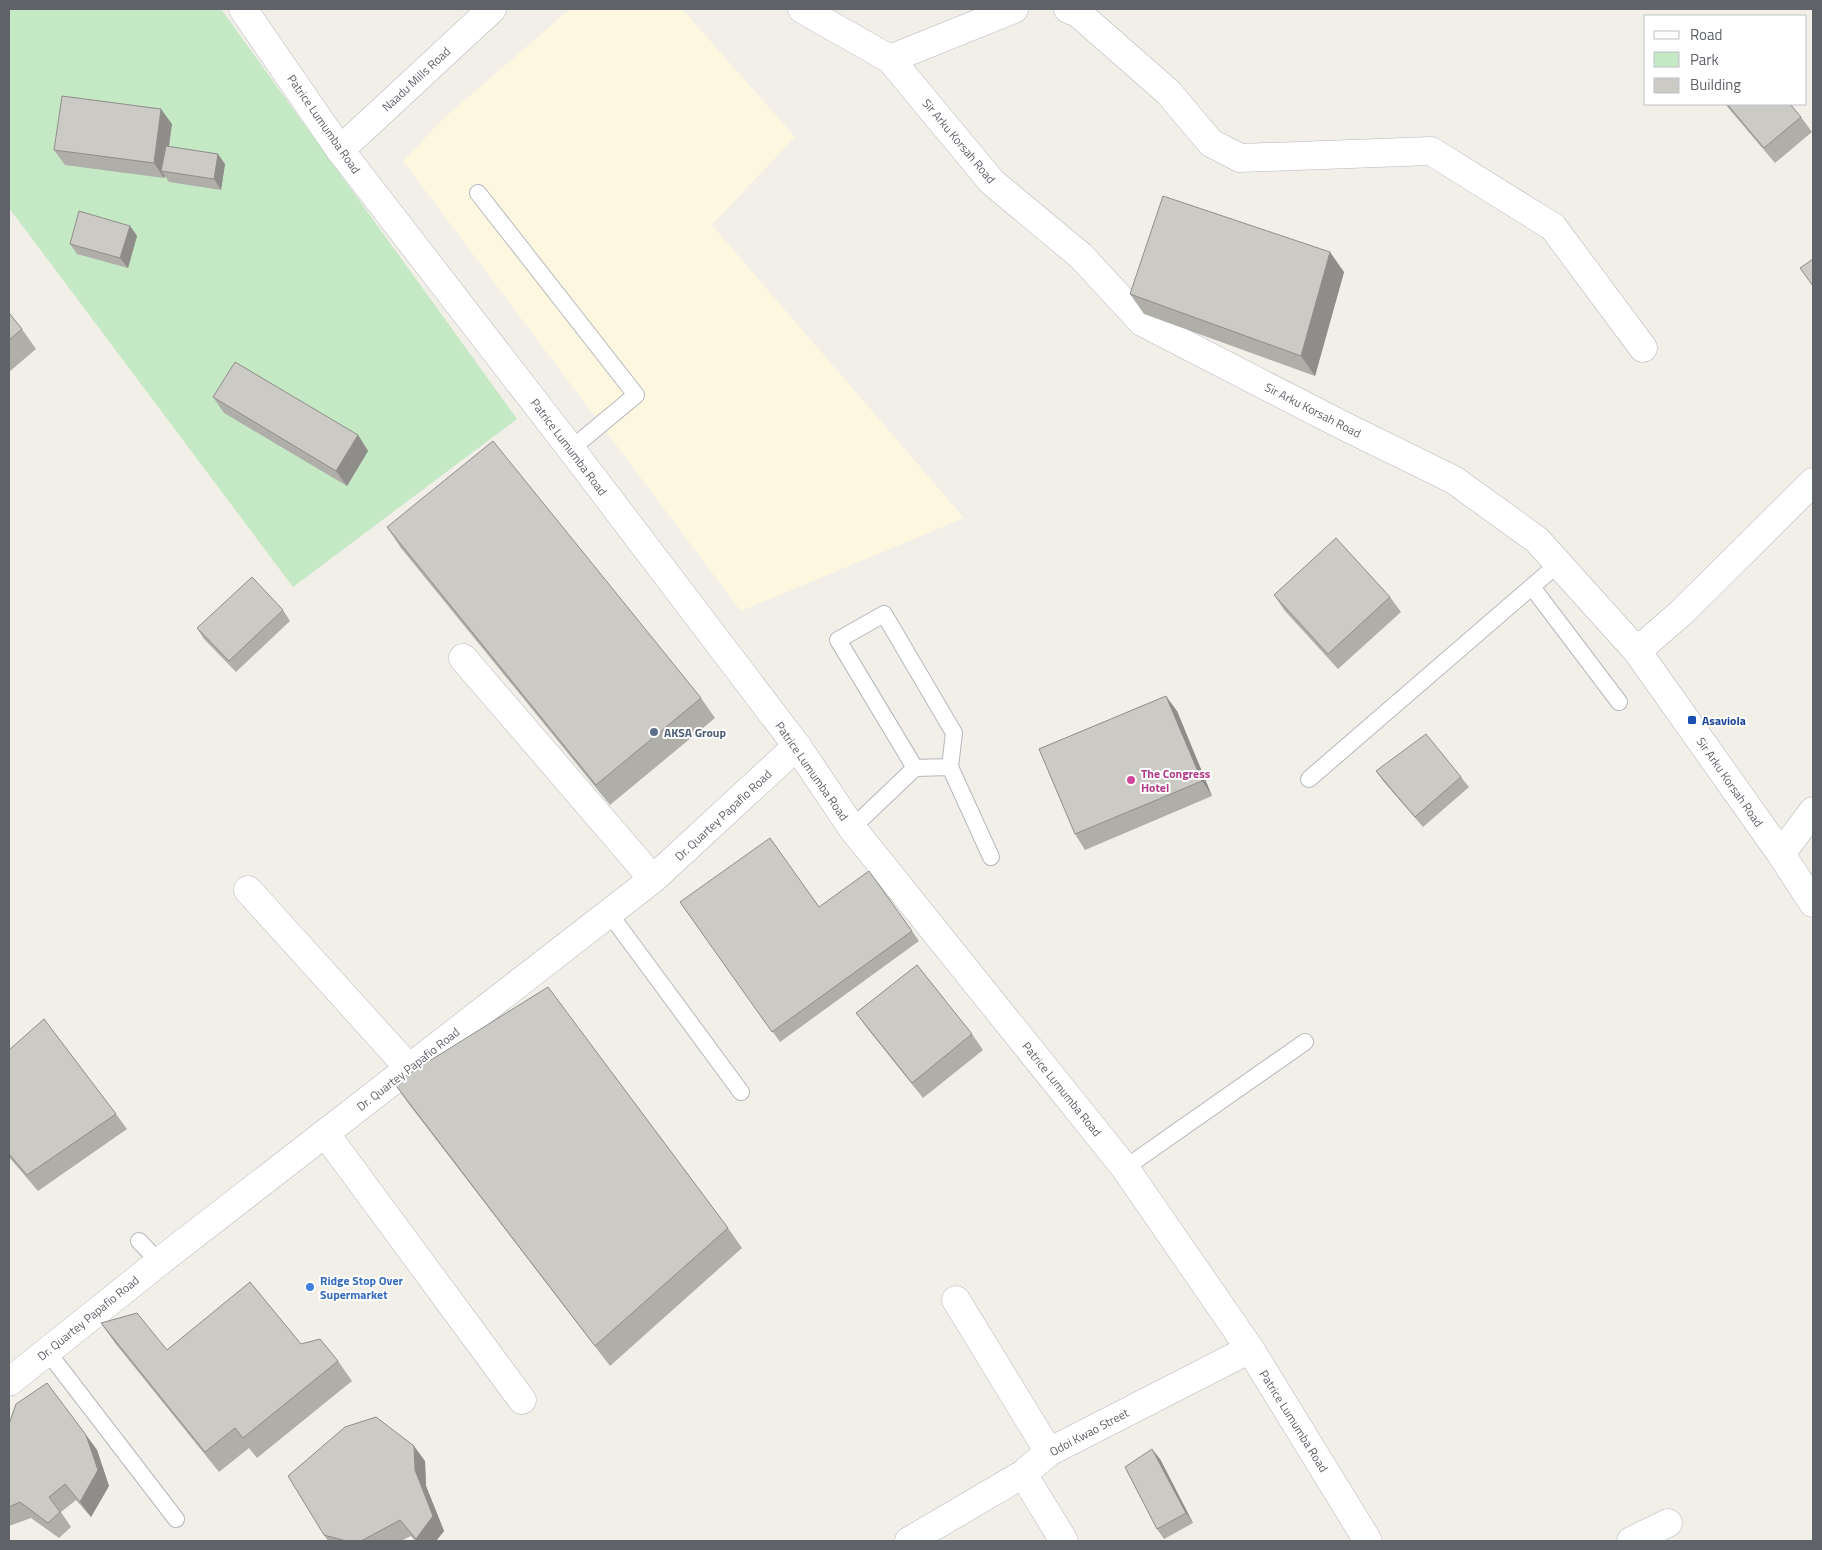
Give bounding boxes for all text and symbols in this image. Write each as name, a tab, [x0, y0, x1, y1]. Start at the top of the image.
legend	[1644, 15, 1807, 105]
text: Road	[1690, 23, 1722, 46]
street label: Naadu Mills Road	[377, 42, 455, 116]
text: Park	[1690, 48, 1719, 71]
street label: Patrice Lumumba Road	[283, 70, 365, 178]
text: Building	[1690, 73, 1741, 96]
street label: Sir Arku Korsah Road	[918, 94, 1000, 188]
street label: Sir Arku Korsah Road	[1262, 378, 1364, 442]
street label: Patrice Lumumba Road	[526, 394, 612, 500]
place label: Asaviola	[1702, 711, 1746, 730]
marker: Asaviola	[1686, 714, 1698, 726]
street label: Patrice Lumumba Road	[771, 717, 853, 825]
place label: AKSA Group	[664, 723, 726, 742]
marker: AKSA Group	[648, 726, 660, 738]
street label: Sir Arku Korsah Road	[1692, 733, 1768, 831]
place label: The Congress Hotel	[1141, 764, 1211, 797]
street label: Dr. Quartey Papafio Road	[670, 765, 776, 865]
marker: The Congress Hotel	[1125, 774, 1137, 786]
street label: Dr. Quartey Papafio Road	[352, 1023, 464, 1115]
street label: Patrice Lumumba Road	[1018, 1037, 1106, 1141]
street label: Dr. Quartey Papafio Road	[33, 1271, 143, 1365]
place label: Ridge Stop Over Supermarket	[320, 1271, 404, 1304]
marker: Ridge Stop Over Supermarket	[304, 1281, 316, 1293]
street label: Patrice Lumumba Road	[1255, 1366, 1333, 1476]
street label: Odoi Kwao Street	[1046, 1403, 1133, 1461]

